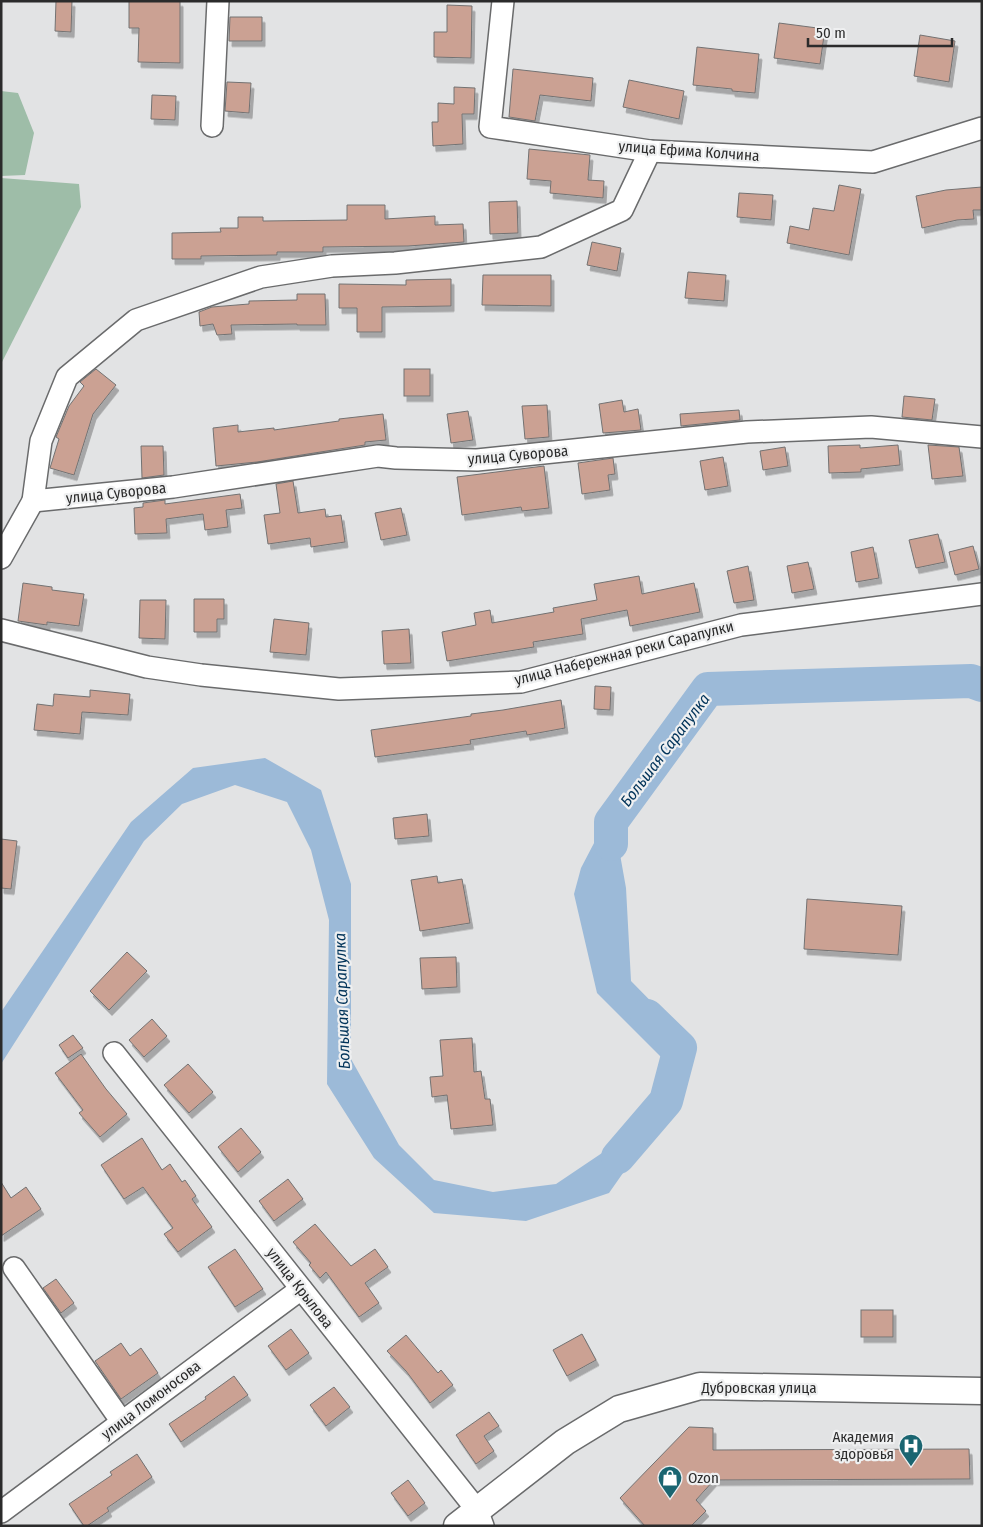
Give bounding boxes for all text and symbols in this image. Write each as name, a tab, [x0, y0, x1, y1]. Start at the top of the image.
scale bar	[808, 15, 952, 47]
text: 50 m	[816, 24, 846, 42]
street label: улица Ефима Колчина	[618, 137, 760, 165]
street label: улица Суворова	[467, 442, 569, 468]
street label: улица Суворова	[65, 479, 167, 507]
street label: улица Набережная реки Сарапулки	[513, 617, 735, 689]
water label: Большая Сарапулка	[616, 690, 714, 810]
water label: Большая Сарапулка	[330, 932, 354, 1070]
street label: улица Крылова	[263, 1244, 337, 1332]
street label: улица Ломоносова	[98, 1357, 204, 1443]
street label: Дубровская улица	[700, 1379, 817, 1397]
place label: Академия здоровья	[832, 1428, 894, 1463]
hospital icon: Академия здоровья	[898, 1433, 924, 1467]
shop icon: Ozon	[657, 1465, 683, 1499]
place label: Ozon	[688, 1469, 719, 1487]

